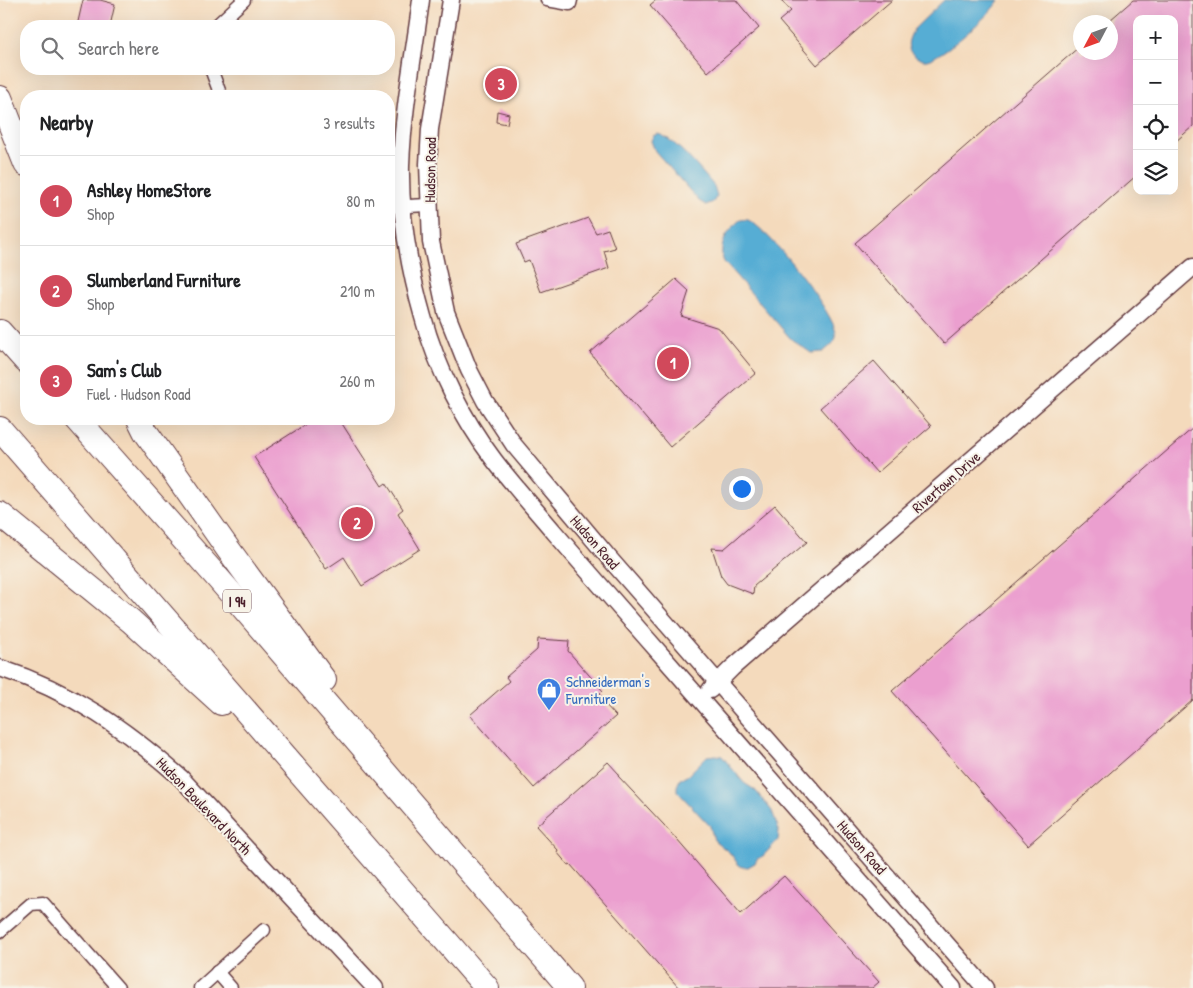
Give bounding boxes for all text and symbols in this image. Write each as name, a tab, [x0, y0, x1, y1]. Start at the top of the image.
north arrow	[1073, 15, 1118, 60]
map controls	[1133, 15, 1178, 195]
button: +	[1133, 15, 1178, 60]
search box	[20, 20, 395, 75]
icon: search	[38, 34, 66, 62]
text: Search here	[78, 35, 159, 61]
button: −	[1133, 60, 1178, 105]
pin: 3	[485, 65, 517, 103]
button: locate	[1133, 105, 1178, 150]
text: Nearby	[40, 108, 93, 137]
text: 3 results	[323, 112, 375, 134]
street label: Hudson Road	[419, 137, 441, 203]
button: layers	[1133, 150, 1178, 195]
text: Ashley HomeStore	[87, 177, 211, 203]
text: 1	[53, 190, 59, 212]
text: 80 m	[346, 190, 375, 212]
text: Shop	[87, 203, 114, 225]
text: Slumberland Furniture	[87, 267, 241, 293]
text: 2	[52, 280, 60, 302]
text: 210 m	[340, 280, 375, 302]
text: Shop	[87, 293, 114, 315]
pin: 1	[657, 344, 689, 382]
text: Sam's Club	[87, 357, 162, 383]
text: 3	[52, 370, 60, 392]
text: 260 m	[339, 370, 375, 392]
text: Fuel · Hudson Road	[87, 383, 190, 405]
street label: Rivertown Drive	[907, 446, 985, 518]
your location	[729, 476, 755, 502]
pin: 2	[341, 504, 373, 542]
street label: Hudson Road	[566, 510, 625, 574]
road number: I 94	[223, 590, 251, 612]
place label: Schneiderman's Furniture	[565, 671, 650, 709]
shop icon: Schneiderman's Furniture	[536, 677, 562, 711]
street label: Hudson Boulevard North	[152, 752, 256, 860]
street label: Hudson Road	[833, 815, 892, 879]

